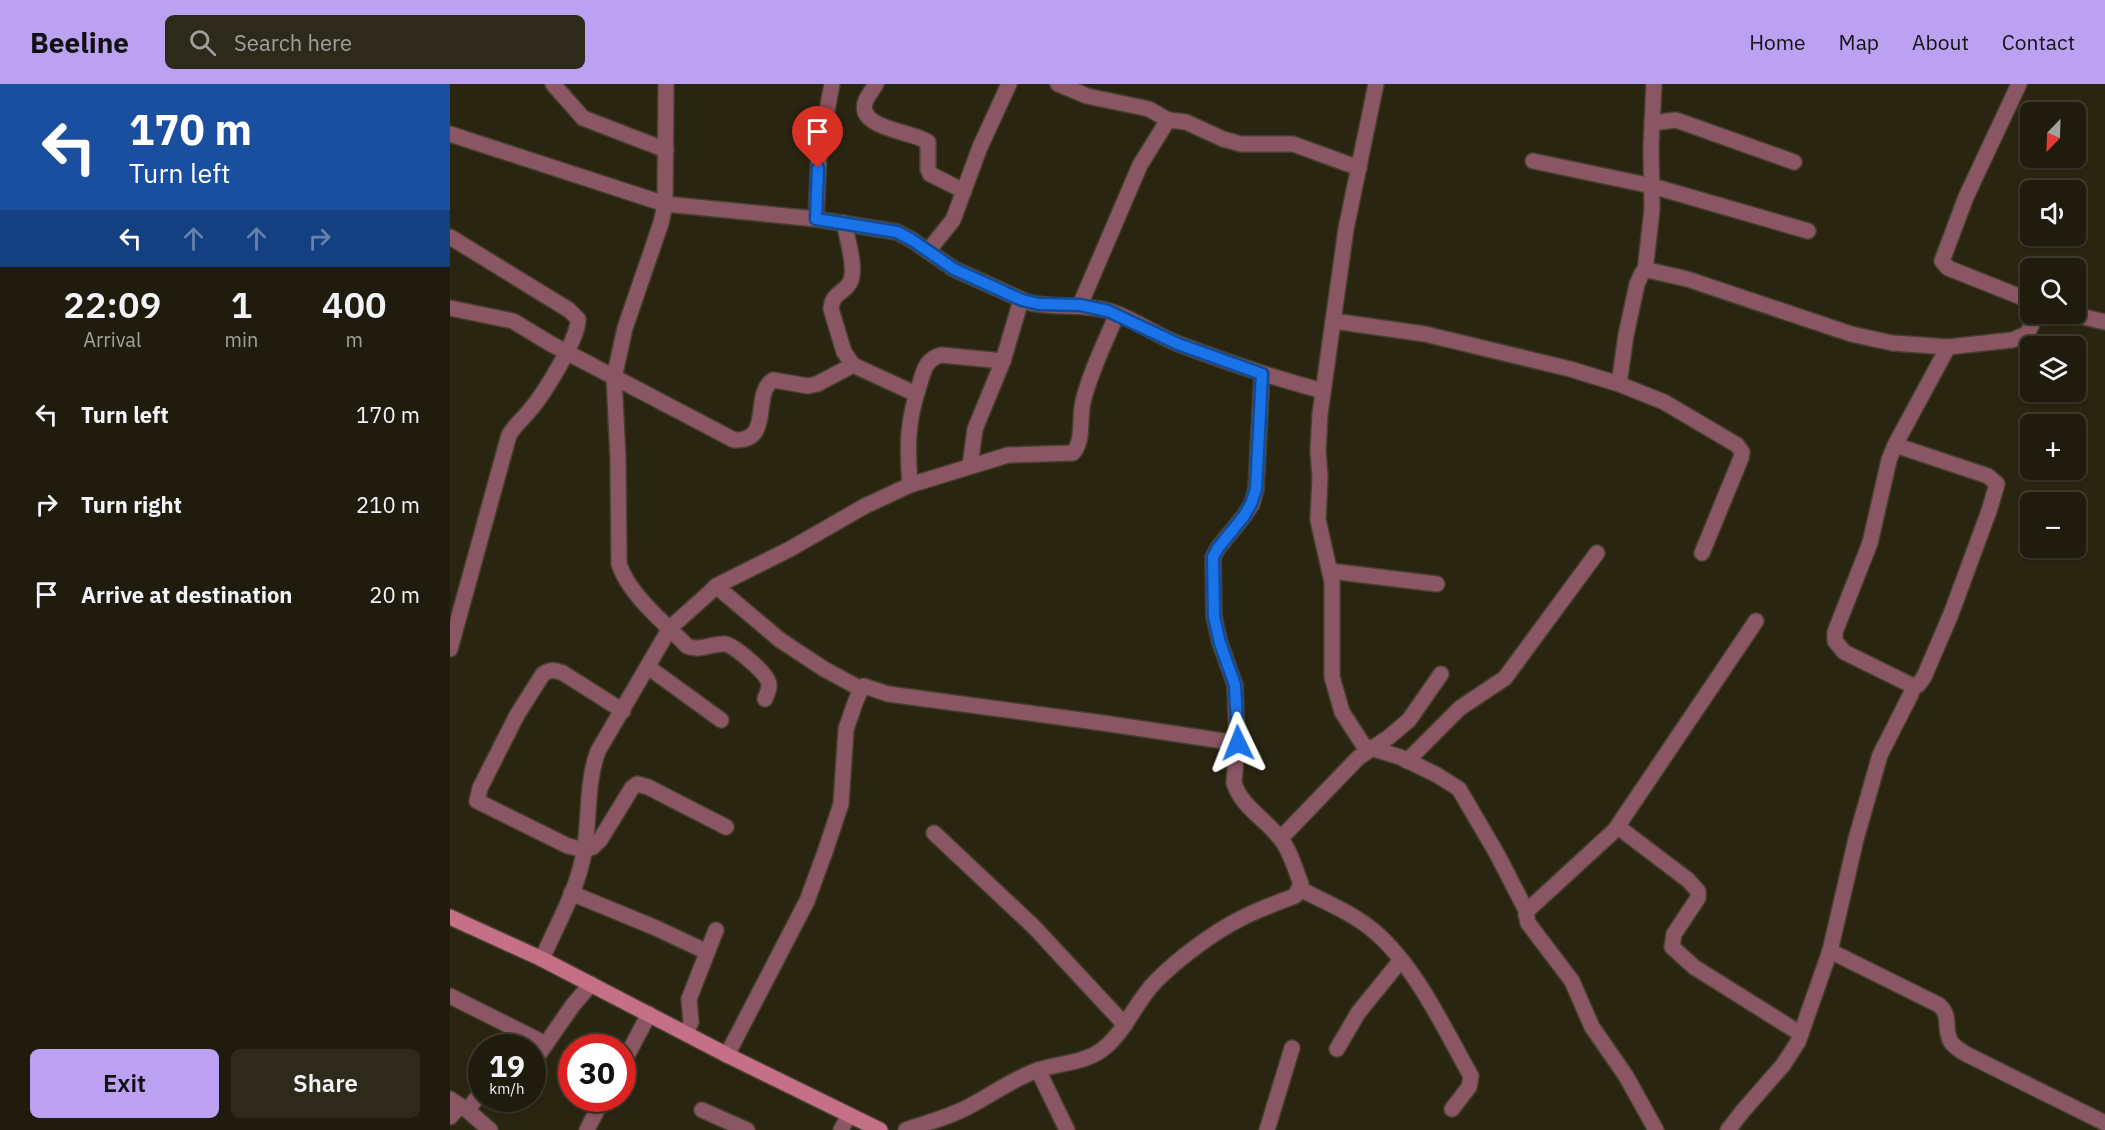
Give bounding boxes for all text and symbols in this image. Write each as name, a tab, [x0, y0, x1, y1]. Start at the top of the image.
search box	[165, 15, 585, 69]
text: Beeline	[30, 24, 129, 61]
icon: search	[186, 26, 219, 59]
text: Search here	[234, 28, 352, 57]
text: Home	[1749, 28, 1806, 56]
text: Map	[1839, 28, 1879, 56]
text: About	[1912, 28, 1969, 56]
text: Contact	[2002, 28, 2075, 56]
text: 170 m	[129, 102, 252, 157]
north arrow	[2020, 102, 2086, 168]
map controls	[2020, 102, 2086, 558]
pin	[792, 106, 843, 168]
icon: left	[30, 108, 108, 186]
icon: arrive	[801, 115, 834, 148]
text: Turn left	[129, 155, 230, 190]
button: sound	[2020, 180, 2086, 246]
icon: left	[114, 222, 147, 255]
icon: ahead	[177, 222, 210, 255]
icon: ahead	[240, 222, 273, 255]
icon: right	[303, 222, 336, 255]
button: search	[2020, 258, 2086, 324]
text: 22:09	[63, 281, 161, 328]
text: 1	[231, 281, 252, 328]
text: 400	[322, 281, 387, 328]
text: Arrival	[83, 326, 141, 353]
text: min	[225, 326, 258, 353]
text: m	[345, 326, 363, 353]
button: layers	[2020, 336, 2086, 402]
icon: left	[30, 398, 63, 431]
text: Turn left	[81, 400, 169, 429]
text: 170 m	[356, 400, 420, 429]
button: +	[2020, 414, 2086, 480]
icon: right	[30, 488, 63, 521]
text: Turn right	[81, 490, 182, 519]
text: 210 m	[356, 490, 420, 519]
button: −	[2020, 492, 2086, 558]
icon: arrive	[30, 578, 63, 611]
text: Arrive at destination	[81, 580, 292, 609]
text: 20 m	[369, 580, 420, 609]
position arrow	[1206, 711, 1270, 775]
speed limit sign: 30	[558, 1034, 636, 1112]
text: 19	[489, 1046, 525, 1085]
button: Exit	[30, 1049, 219, 1118]
button: Share	[231, 1049, 420, 1118]
text: km/h	[489, 1079, 525, 1098]

